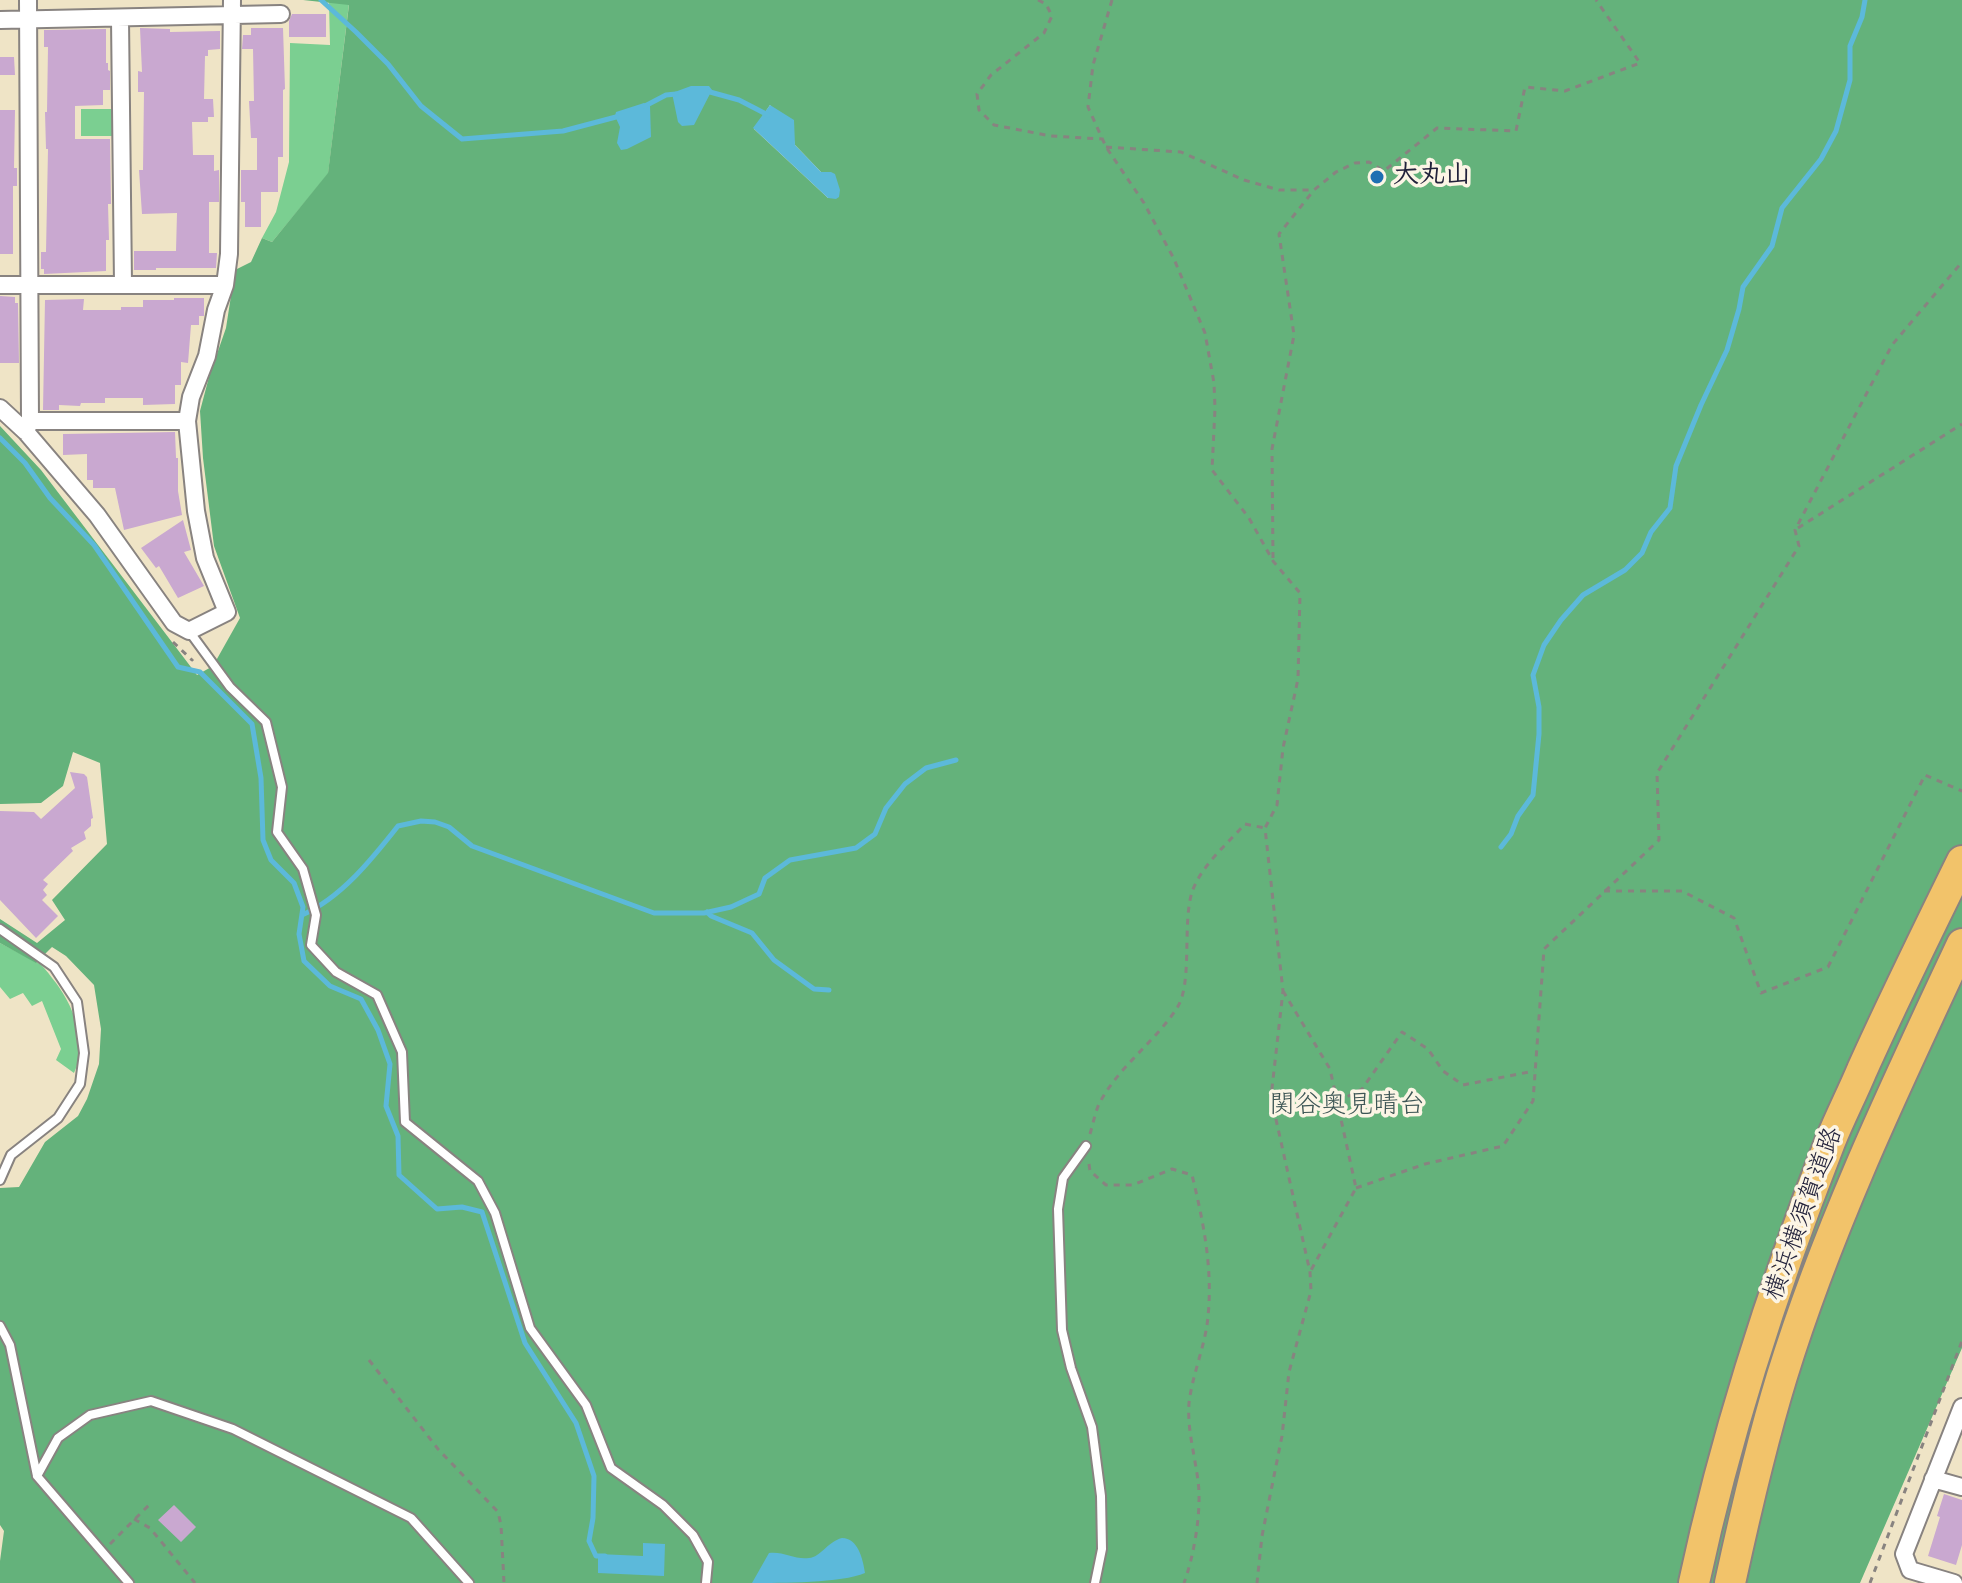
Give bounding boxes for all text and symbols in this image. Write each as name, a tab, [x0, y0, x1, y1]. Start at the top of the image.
place label: 大丸山	[1393, 161, 1471, 193]
marker: 大丸山	[1368, 168, 1386, 186]
park label: 関谷奥見晴台	[1269, 1091, 1425, 1123]
street label: 横浜横須賀道路	[1759, 1123, 1851, 1305]

